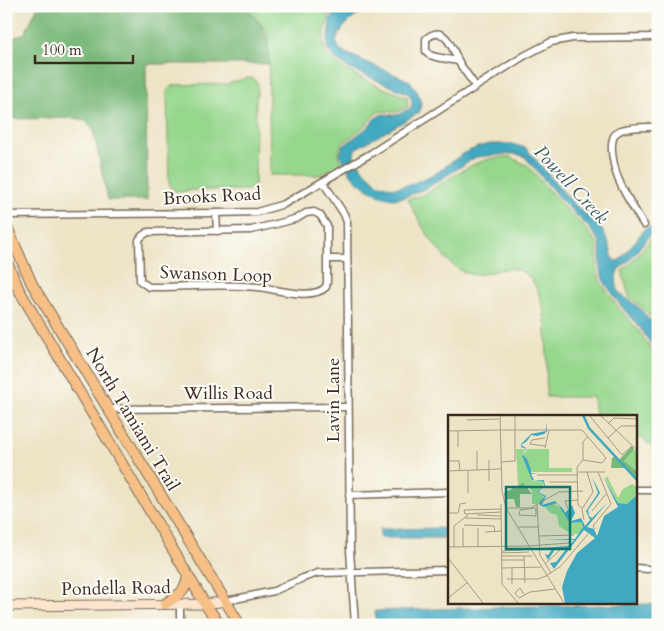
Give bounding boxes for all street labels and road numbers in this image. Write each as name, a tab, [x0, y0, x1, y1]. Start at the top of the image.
street label: Brooks Road	[162, 181, 262, 212]
street label: Swanson Loop	[159, 260, 272, 289]
street label: North Tamiami Trail	[80, 343, 186, 496]
street label: Lavin Lane	[321, 358, 346, 442]
street label: Willis Road	[182, 381, 273, 406]
street label: Pondella Road	[61, 575, 171, 602]

